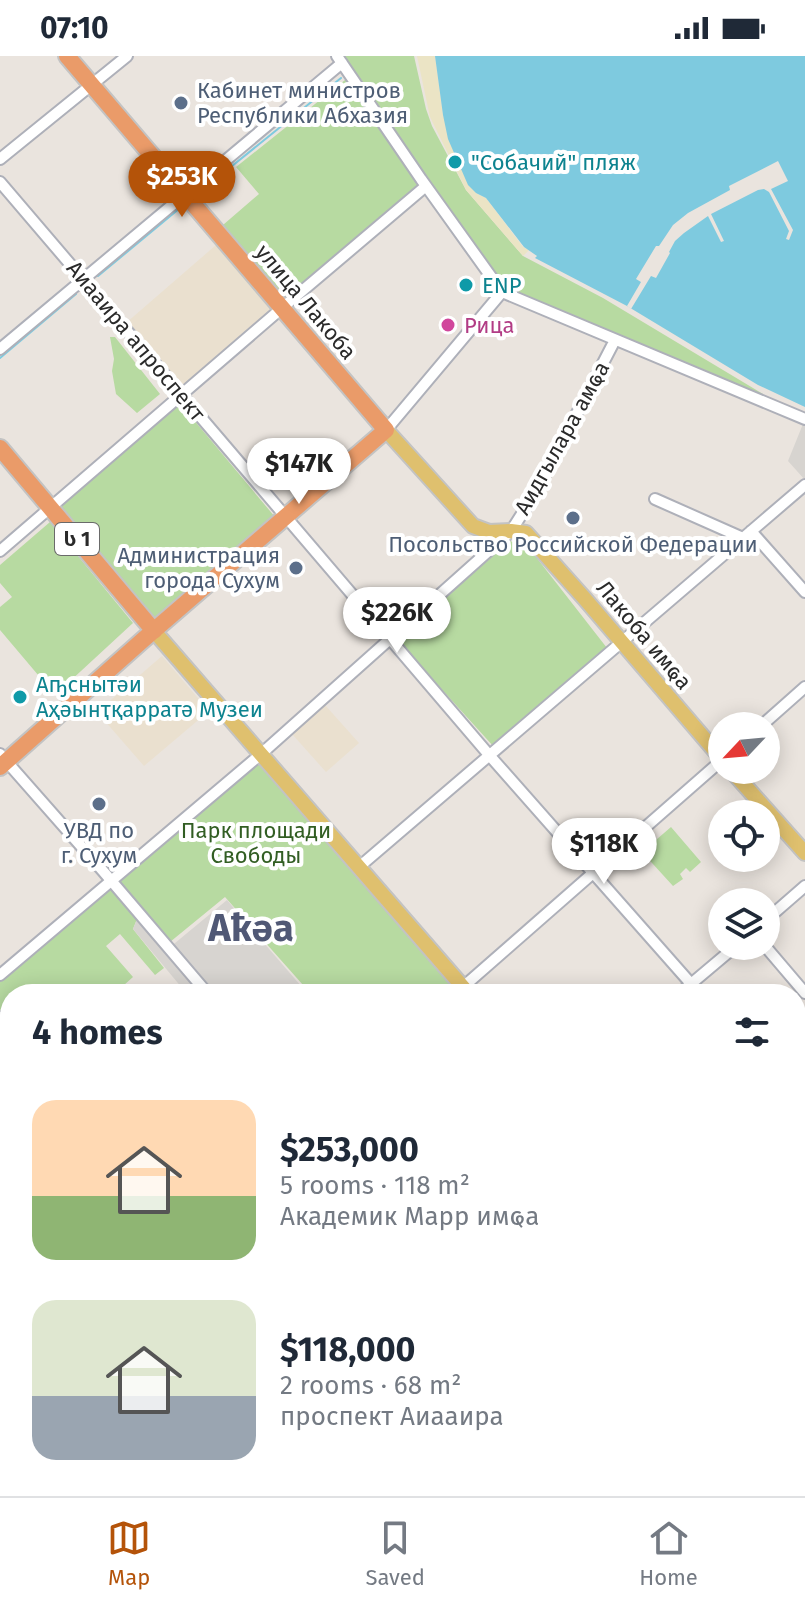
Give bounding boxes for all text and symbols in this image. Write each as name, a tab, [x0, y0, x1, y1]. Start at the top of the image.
text: 07:10	[40, 10, 109, 46]
place label: Кабинет министров Республики Абхазия	[197, 77, 408, 129]
marker: Кабинет министров Республики Абхазия	[172, 94, 190, 112]
place label: "Собачий" пляж	[471, 149, 636, 176]
pin: $253K	[126, 151, 238, 219]
marker: "Собачий" пляж	[446, 153, 464, 171]
text: $253K	[146, 161, 218, 192]
street label: улица Лакоба	[250, 239, 362, 365]
street label: Аиааира апроспект	[61, 255, 211, 427]
place label: ENP	[482, 272, 522, 299]
marker: ENP	[457, 276, 475, 294]
place label: Рица	[464, 312, 514, 339]
marker: Рица	[439, 316, 457, 334]
street label: Аидгылара амҩа	[509, 357, 615, 519]
pin: $147K	[243, 438, 355, 506]
text: $147K	[265, 448, 333, 479]
marker: Посольство Российской Федерации	[564, 509, 582, 527]
road number: ს 1	[55, 523, 99, 555]
place label: Посольство Российской Федерации	[388, 531, 758, 558]
place label: Администрация города Сухум	[117, 542, 280, 594]
marker: Администрация города Сухум	[287, 559, 305, 577]
street label: Лакоба имҩа	[591, 575, 697, 695]
pin: $226K	[341, 587, 453, 655]
text: $226K	[361, 597, 433, 628]
place label: Аҧснытәи Аҳәынҭқарратә Музеи	[36, 671, 263, 723]
marker: Аҧснытәи Аҳәынҭқарратә Музеи	[11, 688, 29, 706]
north arrow	[708, 712, 780, 784]
map controls	[708, 712, 780, 960]
marker: УВД по г. Сухум	[90, 795, 108, 813]
button: locate	[708, 800, 780, 872]
place label: УВД по г. Сухум	[61, 817, 137, 869]
park label: Парк площади Свободы	[181, 817, 331, 869]
pin: $118K	[548, 818, 660, 886]
text: $118K	[570, 828, 638, 859]
button: layers	[708, 888, 780, 960]
district label: Аҟəа	[207, 905, 294, 951]
icon: filters	[730, 1010, 774, 1054]
text: 4 homes	[32, 1012, 163, 1053]
text: $253,000	[280, 1129, 419, 1170]
icon: home	[96, 1132, 192, 1228]
text: 5 rooms · 118 m²	[280, 1170, 470, 1201]
text: Академик Марр имҩа	[280, 1201, 539, 1232]
text: $118,000	[280, 1329, 416, 1370]
icon: home	[96, 1332, 192, 1428]
text: 2 rooms · 68 m²	[280, 1370, 461, 1401]
text: проспект Аиааира	[280, 1401, 504, 1432]
tab: Map	[107, 1516, 151, 1591]
tab: Saved	[365, 1516, 425, 1591]
tab: Home	[639, 1516, 698, 1591]

